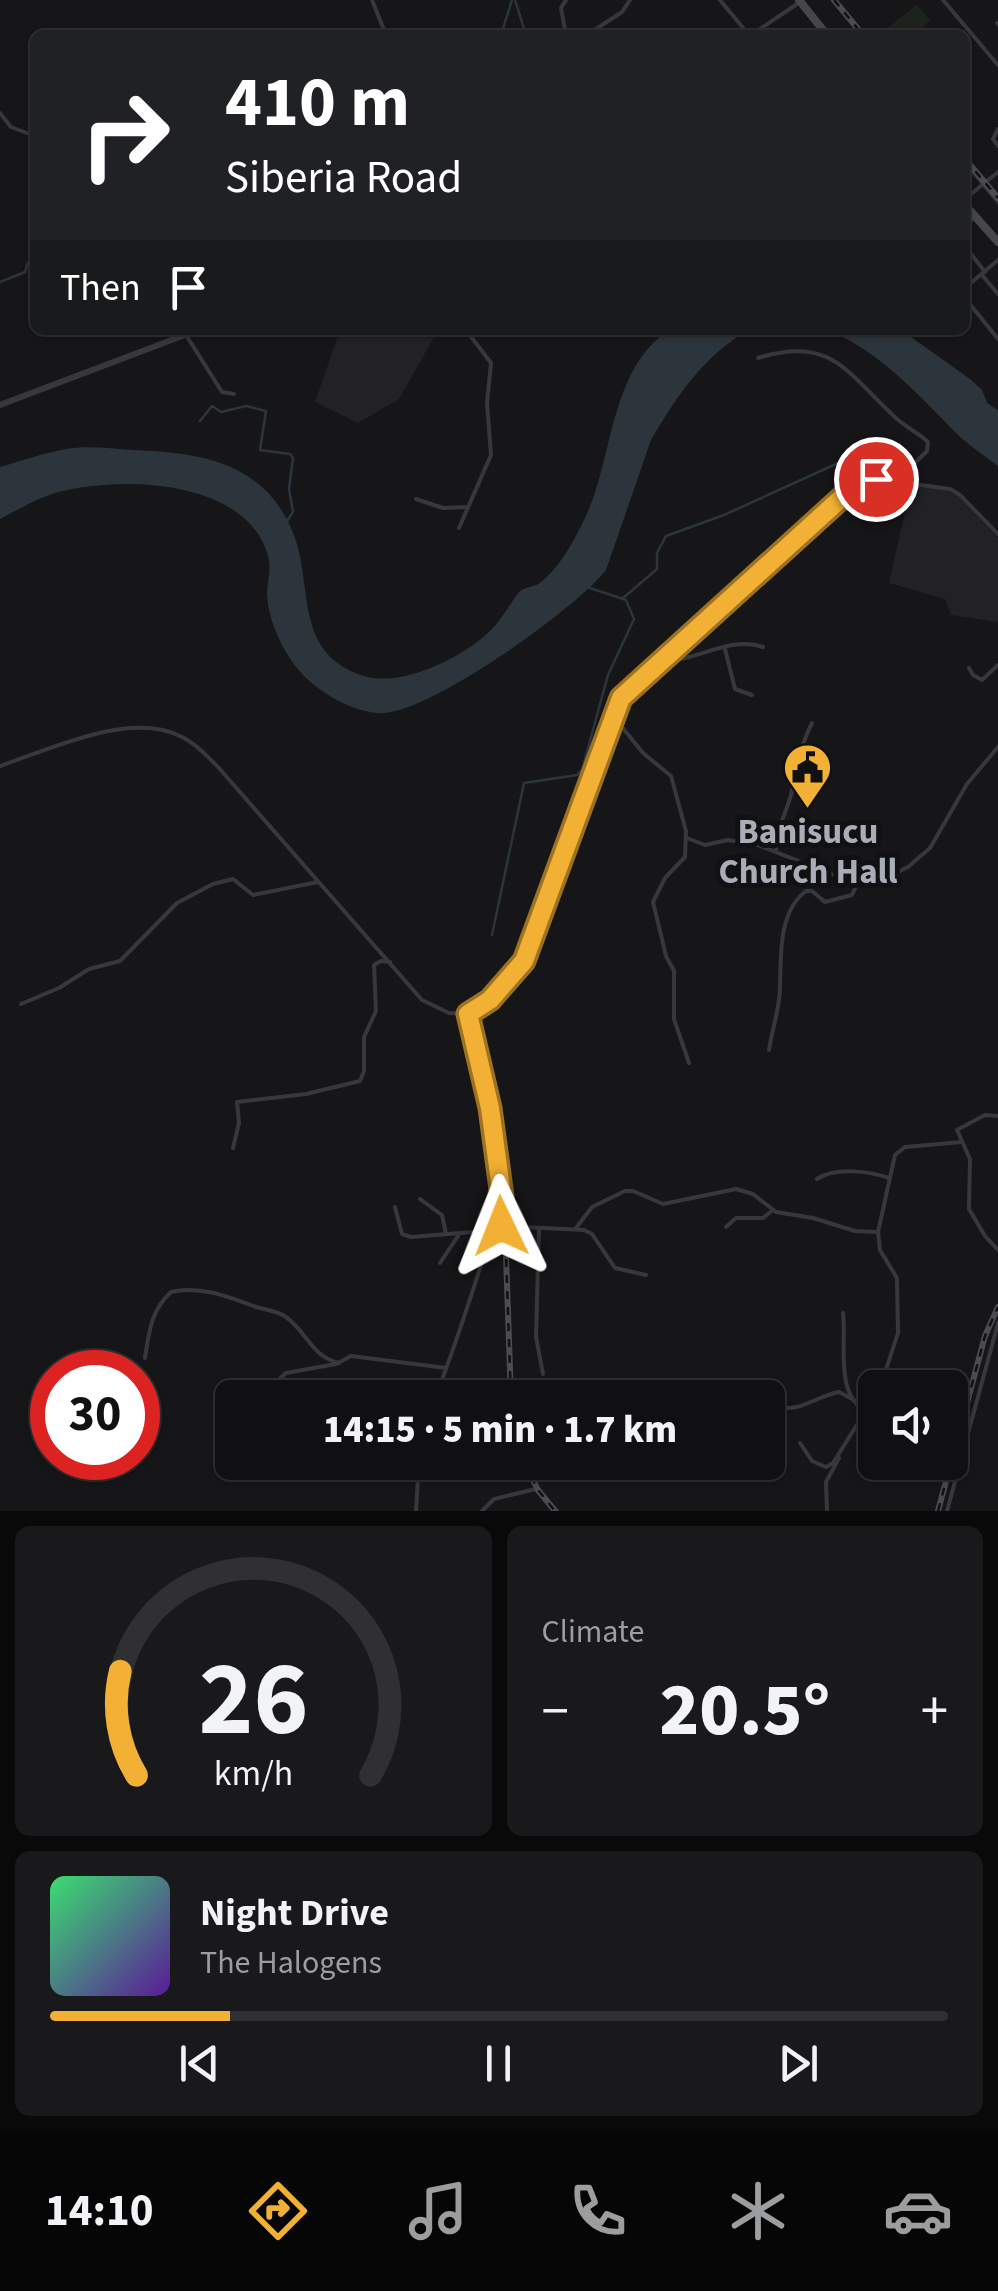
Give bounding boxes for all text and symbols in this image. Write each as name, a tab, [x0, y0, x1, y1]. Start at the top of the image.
text: 410 m	[225, 53, 410, 153]
icon: right	[60, 70, 190, 200]
text: Siberia Road	[225, 146, 462, 210]
icon: arrive	[161, 260, 216, 315]
text: Then	[60, 261, 141, 315]
pin	[834, 437, 919, 522]
icon: arrive	[849, 452, 904, 507]
public building icon: Banisucu Church Hall	[782, 742, 834, 810]
place label: Banisucu Church Hall	[718, 807, 898, 897]
position arrow	[449, 1174, 553, 1278]
speed limit sign: 30	[30, 1350, 160, 1480]
map controls	[858, 1370, 968, 1480]
button: sound	[858, 1370, 968, 1480]
text: 14:15 · 5 min · 1.7 km	[323, 1403, 677, 1457]
text: Climate	[542, 1609, 644, 1655]
text: 26	[198, 1627, 308, 1775]
text: 20.5°	[659, 1657, 830, 1764]
text: −	[542, 1673, 569, 1751]
text: +	[921, 1673, 948, 1751]
text: km/h	[214, 1748, 293, 1799]
text: Night Drive	[200, 1886, 389, 1940]
text: The Halogens	[200, 1940, 382, 1986]
icon: previous	[172, 2036, 227, 2091]
icon: pause	[471, 2036, 526, 2091]
icon: next	[771, 2036, 826, 2091]
icon: directions	[243, 2176, 313, 2246]
icon: music	[403, 2176, 473, 2246]
icon: phone	[563, 2176, 633, 2246]
icon: climate	[723, 2176, 793, 2246]
icon: car	[883, 2176, 953, 2246]
text: 14:10	[45, 2179, 154, 2243]

